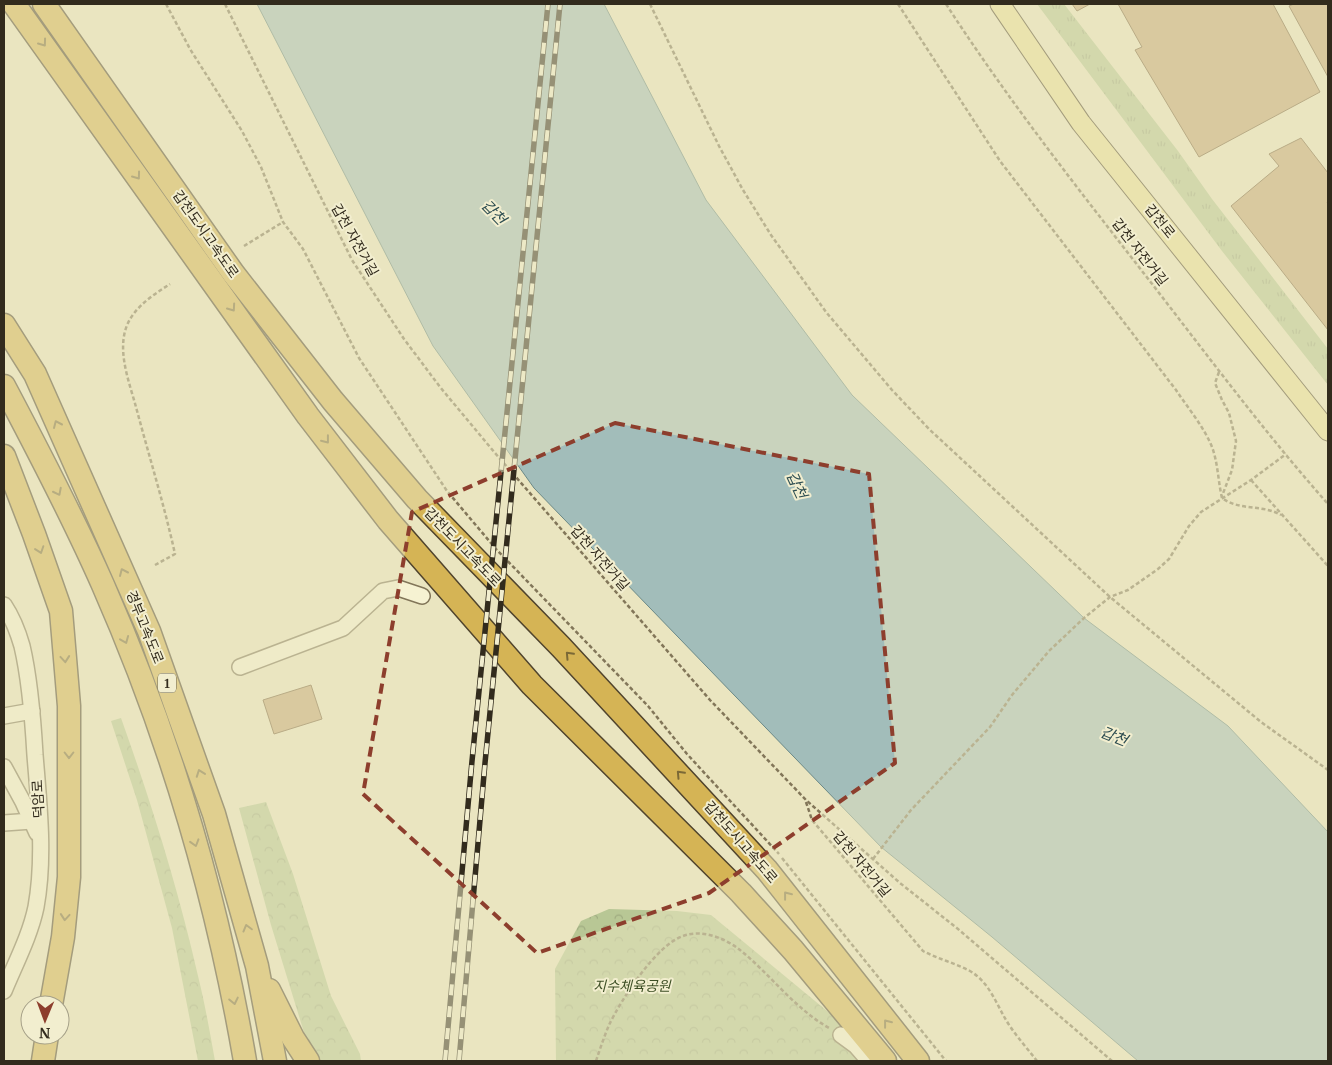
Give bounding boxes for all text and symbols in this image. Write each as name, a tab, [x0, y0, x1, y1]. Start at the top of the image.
one-way arrow	[37, 38, 46, 47]
one-way arrow	[131, 170, 140, 179]
street label: 갑천도시고속도로	[169, 187, 243, 281]
water label: 갑천	[478, 195, 512, 230]
street label: 갑천 자전거길	[328, 200, 382, 280]
street label: 갑천로	[1141, 200, 1179, 242]
street label: 갑천 자전거길	[1108, 215, 1172, 289]
one-way arrow	[226, 302, 235, 312]
one-way arrow	[52, 420, 63, 429]
one-way arrow	[321, 434, 329, 443]
water label: 갑천	[783, 468, 812, 504]
one-way arrow	[52, 486, 62, 495]
street label: 갑천도시고속도로	[421, 504, 505, 590]
street label: 갑천 자전거길	[567, 522, 633, 594]
one-way arrow	[34, 546, 44, 554]
one-way arrow	[118, 568, 129, 577]
street label: 경부고속도로	[122, 588, 168, 666]
one-way arrow	[120, 635, 130, 643]
one-way arrow	[566, 652, 575, 661]
one-way arrow	[59, 655, 70, 663]
road number: 1	[158, 674, 176, 692]
water label: 갑천	[1098, 722, 1132, 751]
one-way arrow	[64, 751, 74, 759]
one-way arrow	[195, 769, 205, 777]
one-way arrow	[677, 770, 686, 779]
street label: 덕암로	[28, 779, 48, 819]
street label: 갑천도시고속도로	[700, 797, 782, 887]
street label: 갑천 자전거길	[829, 827, 895, 901]
one-way arrow	[190, 838, 200, 846]
one-way arrow	[785, 892, 793, 901]
one-way arrow	[60, 913, 71, 921]
one-way arrow	[243, 924, 253, 932]
park label: 지수체육공원	[593, 977, 672, 995]
north arrow	[20, 995, 70, 1045]
one-way arrow	[228, 996, 239, 1005]
one-way arrow	[885, 1020, 893, 1029]
text: N	[39, 1024, 50, 1042]

